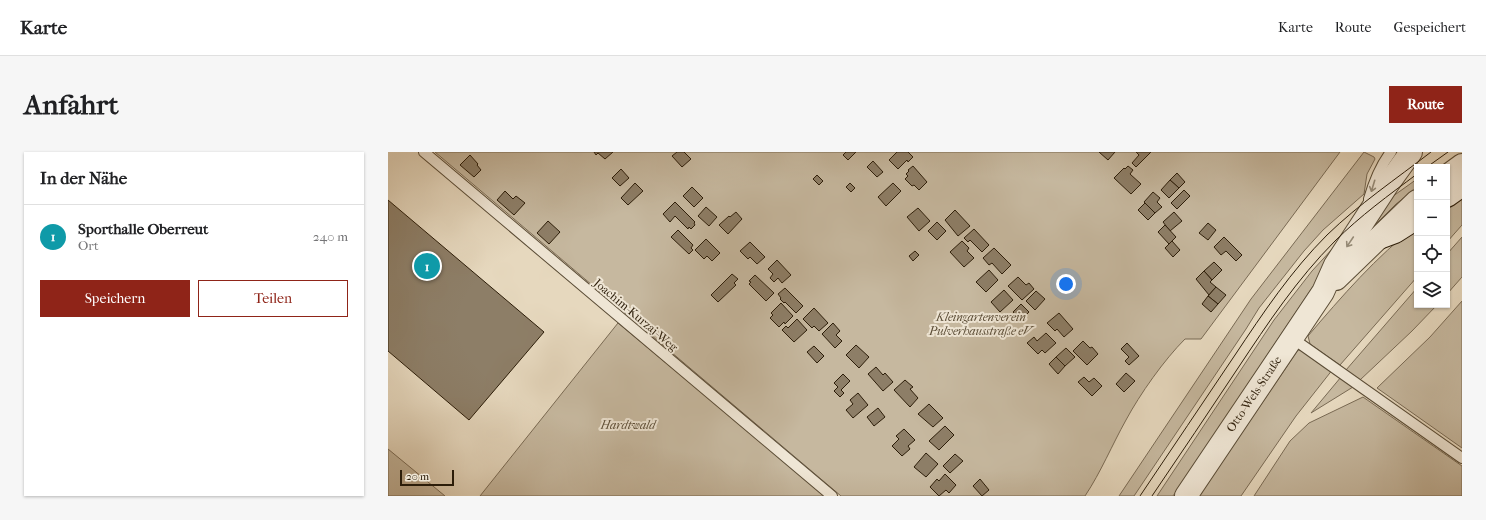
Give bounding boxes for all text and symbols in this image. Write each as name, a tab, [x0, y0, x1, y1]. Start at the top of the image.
text: Karte	[20, 17, 67, 39]
text: Karte	[1278, 19, 1313, 36]
text: Route	[1335, 19, 1372, 36]
text: Gespeichert	[1394, 19, 1466, 36]
button: Route	[1389, 86, 1462, 123]
text: Anfahrt	[24, 88, 118, 121]
map controls	[1414, 164, 1450, 308]
button: +	[1414, 164, 1450, 200]
text: In der Nähe	[40, 168, 127, 188]
one-way arrow	[1369, 180, 1376, 193]
button: −	[1414, 200, 1450, 236]
text: Sporthalle Oberreut	[78, 220, 208, 238]
text: 1	[51, 229, 55, 244]
text: 240 m	[313, 229, 348, 244]
one-way arrow	[1346, 236, 1354, 247]
button: locate	[1414, 236, 1450, 272]
text: Ort	[78, 238, 99, 253]
pin: 1	[414, 251, 440, 281]
button: layers	[1414, 272, 1450, 308]
your location	[1056, 274, 1076, 294]
street label: Joachim-Kurzaj-Weg	[590, 275, 681, 355]
button: Speichern	[40, 280, 190, 317]
button: Teilen	[198, 280, 348, 317]
park label: Kleingartenverein Pulverhausstraße eV	[928, 310, 1035, 338]
street label: Otto-Wels-Straße	[1223, 353, 1285, 435]
park label: Hardtwald	[600, 418, 657, 432]
scale bar	[400, 468, 454, 487]
text: 20 m	[406, 470, 429, 483]

